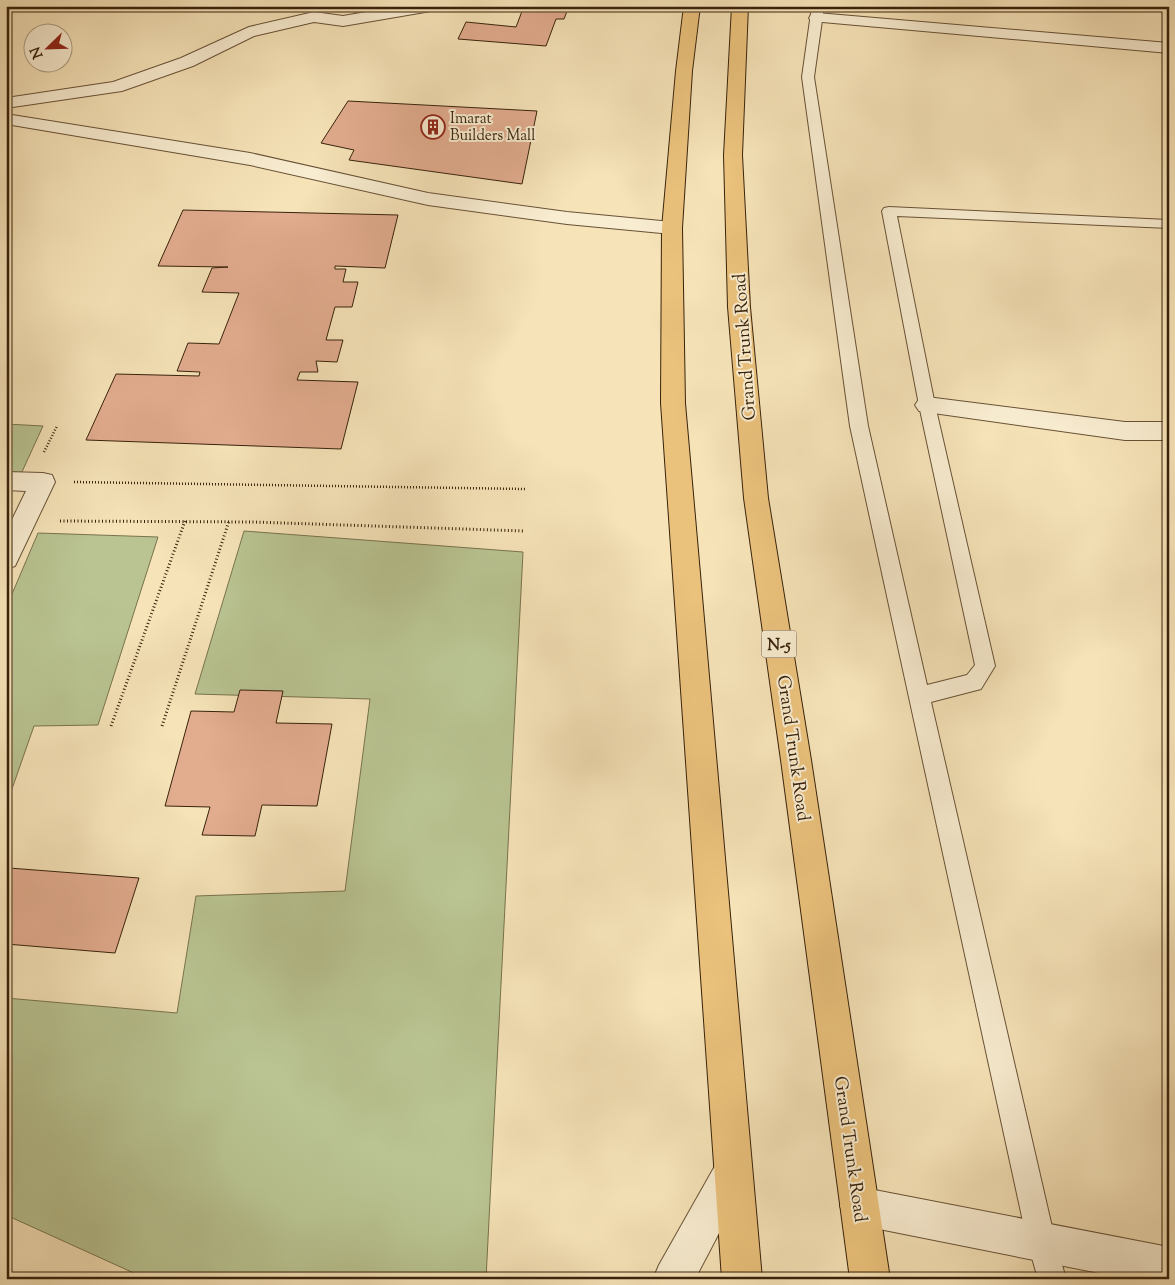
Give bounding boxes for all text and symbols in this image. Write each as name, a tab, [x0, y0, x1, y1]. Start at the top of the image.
north arrow	[22, 22, 72, 72]
text: N	[26, 43, 49, 61]
place label: Imarat Builders Mall	[450, 109, 536, 147]
building icon: Imarat Builders Mall	[420, 114, 446, 140]
street label: Grand Trunk Road	[728, 273, 764, 421]
road number: N-5	[762, 630, 796, 658]
street label: Grand Trunk Road	[769, 674, 815, 823]
street label: Grand Trunk Road	[826, 1075, 872, 1224]

